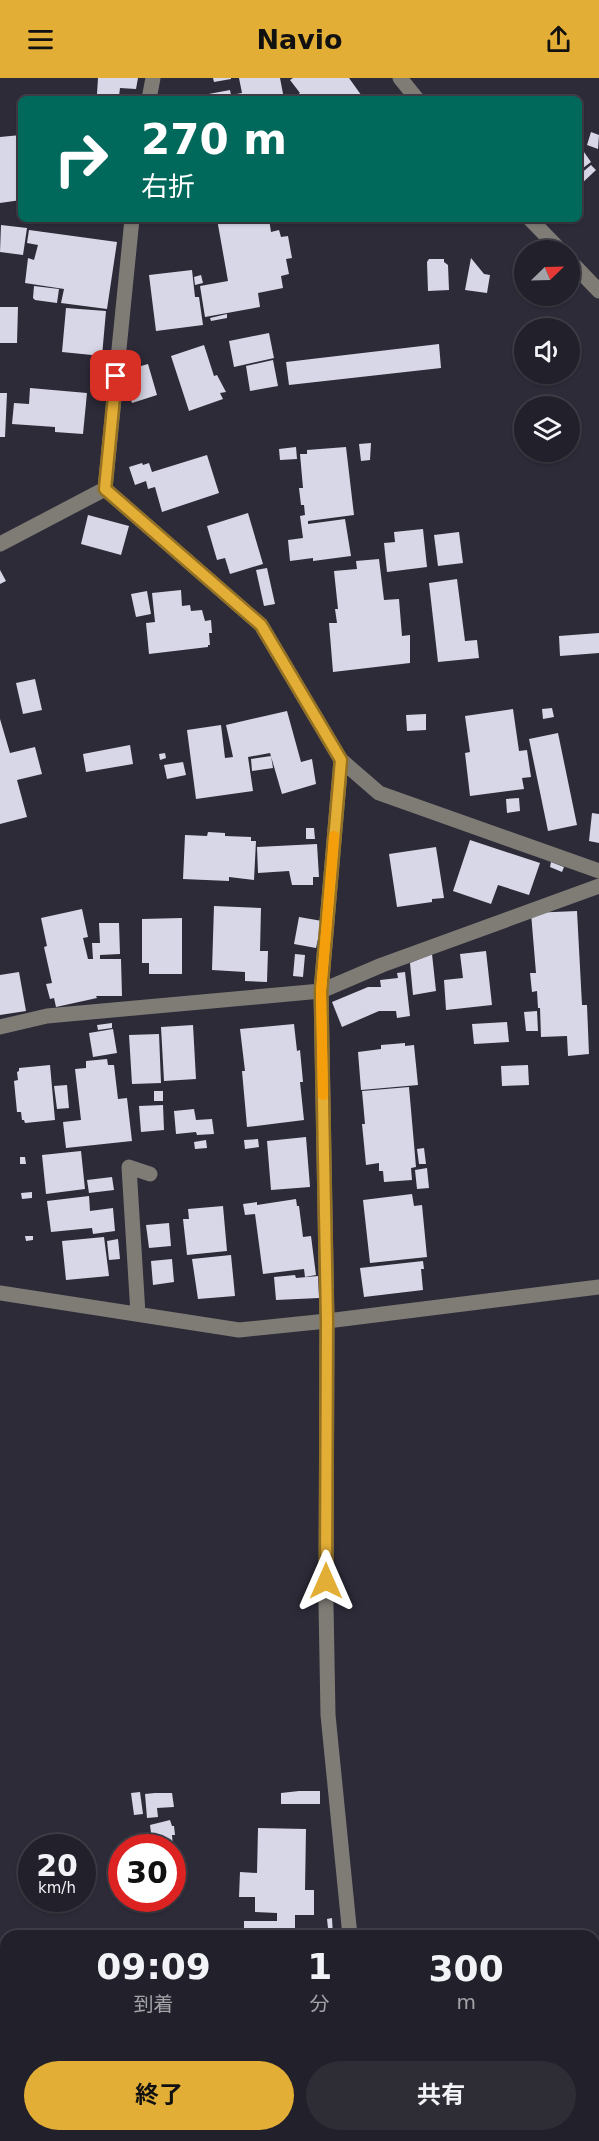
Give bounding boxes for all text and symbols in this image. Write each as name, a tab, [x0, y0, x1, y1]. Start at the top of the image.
icon: menu	[24, 23, 57, 56]
icon: share	[542, 23, 575, 56]
text: Navio	[256, 24, 343, 55]
text: 270 m	[141, 115, 287, 164]
icon: right	[42, 120, 120, 198]
text: 右折	[141, 171, 195, 202]
north arrow	[514, 240, 580, 306]
map controls	[514, 240, 580, 462]
button: sound	[514, 318, 580, 384]
pin	[90, 350, 141, 401]
icon: arrive	[99, 359, 132, 392]
button: layers	[514, 396, 580, 462]
position arrow	[294, 1549, 358, 1613]
speed limit sign: 30	[108, 1834, 186, 1912]
text: 20	[36, 1848, 78, 1883]
text: km/h	[38, 1879, 76, 1897]
text: 09:09	[96, 1946, 211, 1987]
text: 1	[307, 1946, 332, 1987]
text: 300	[429, 1948, 504, 1989]
text: m	[456, 1990, 476, 2014]
text: 到着	[134, 1992, 174, 2016]
text: 分	[310, 1992, 330, 2016]
button: 終了	[24, 2061, 294, 2130]
button: 共有	[306, 2061, 576, 2130]

